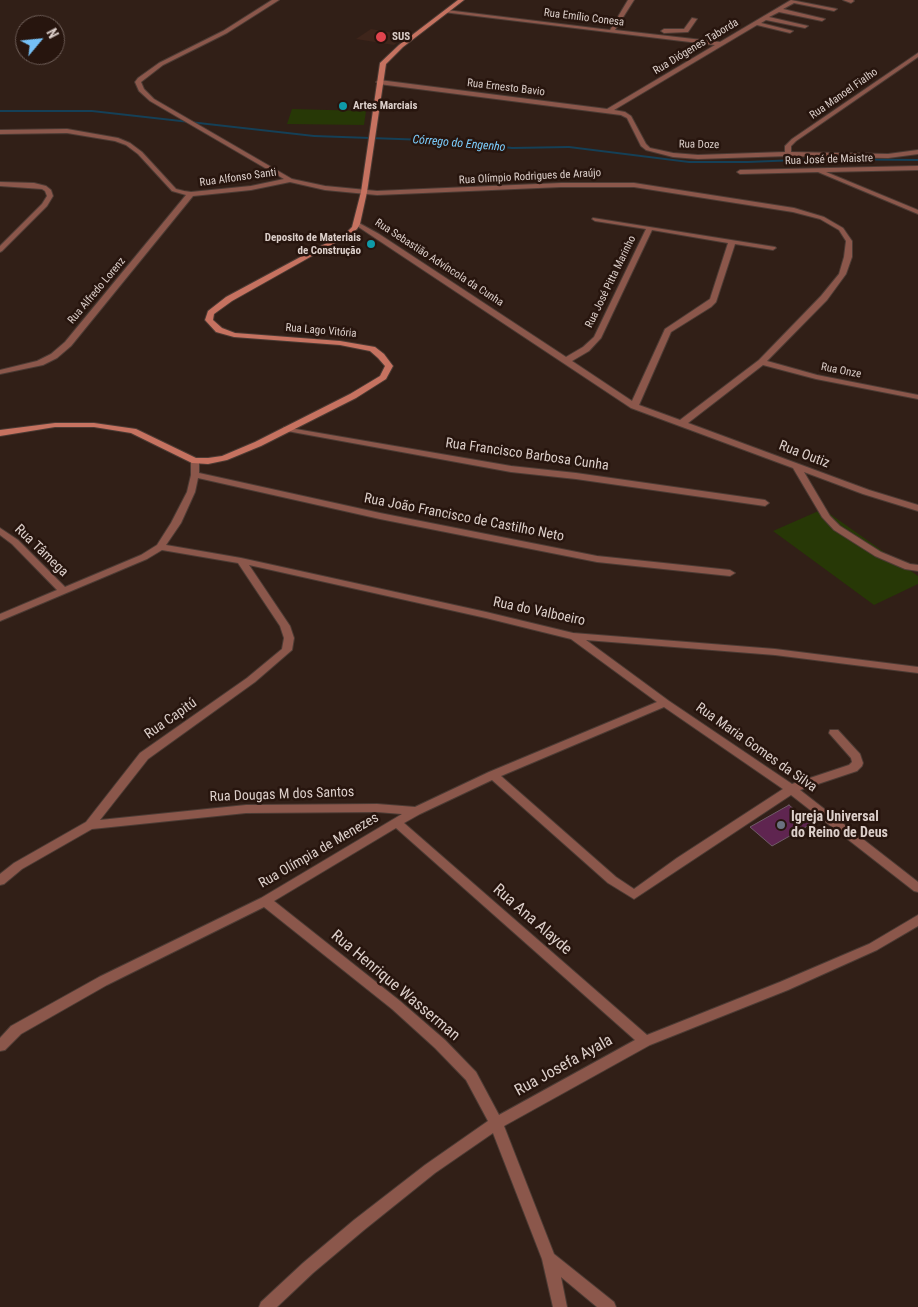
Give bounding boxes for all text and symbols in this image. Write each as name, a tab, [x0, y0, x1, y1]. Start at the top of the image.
street label: Rua Emílio Conesa	[543, 7, 625, 29]
north arrow	[15, 15, 65, 65]
street label: Rua Diógenes Taborda	[651, 16, 741, 78]
text: N	[43, 26, 61, 41]
marker: SUS	[374, 30, 388, 44]
place label: SUS	[392, 30, 410, 44]
street label: Rua Manoel Fialho	[807, 66, 881, 122]
street label: Rua Ernesto Bavio	[466, 77, 546, 99]
place label: Artes Marciais	[353, 99, 417, 113]
marker: Artes Marciais	[337, 100, 349, 112]
water label: Córrego do Engenho	[412, 133, 506, 155]
street label: Rua Doze	[679, 138, 719, 152]
street label: Rua José de Maistre	[785, 152, 873, 168]
street label: Rua Alfonso Santi	[199, 166, 277, 190]
street label: Rua Olímpio Rodrigues de Araújo	[459, 167, 601, 187]
street label: Rua Sebastião Advíncola da Cunha	[372, 216, 506, 310]
place label: Deposito de Materiais de Construção	[265, 231, 361, 257]
street label: Rua José Pitta Marinho	[583, 234, 639, 330]
marker: Deposito de Materiais de Construção	[365, 238, 377, 250]
street label: Rua Alfredo Lorenz	[65, 255, 129, 327]
street label: Rua Lago Vitória	[285, 321, 357, 341]
street label: Rua Onze	[820, 361, 862, 381]
street label: Rua Francisco Barbosa Cunha	[444, 435, 610, 475]
street label: Rua Outiz	[776, 438, 832, 472]
street label: Rua João Francisco de Castilho Neto	[363, 490, 565, 546]
street label: Rua Tâmega	[11, 521, 71, 581]
street label: Rua do Valboeiro	[491, 594, 587, 630]
street label: Rua Capitú	[142, 695, 200, 743]
street label: Rua Maria Gomes da Silva	[692, 700, 820, 796]
street label: Rua Dougas M dos Santos	[209, 784, 355, 806]
place label: Igreja Universal do Reino de Deus	[791, 809, 888, 842]
street label: Rua Olímpia de Menezes	[256, 810, 382, 892]
marker: Igreja Universal do Reino de Deus	[775, 819, 787, 831]
street label: Rua Ana Alayde	[489, 881, 575, 959]
street label: Rua Henrique Wasserman	[327, 927, 463, 1045]
street label: Rua Josefa Ayala	[512, 1031, 616, 1101]

